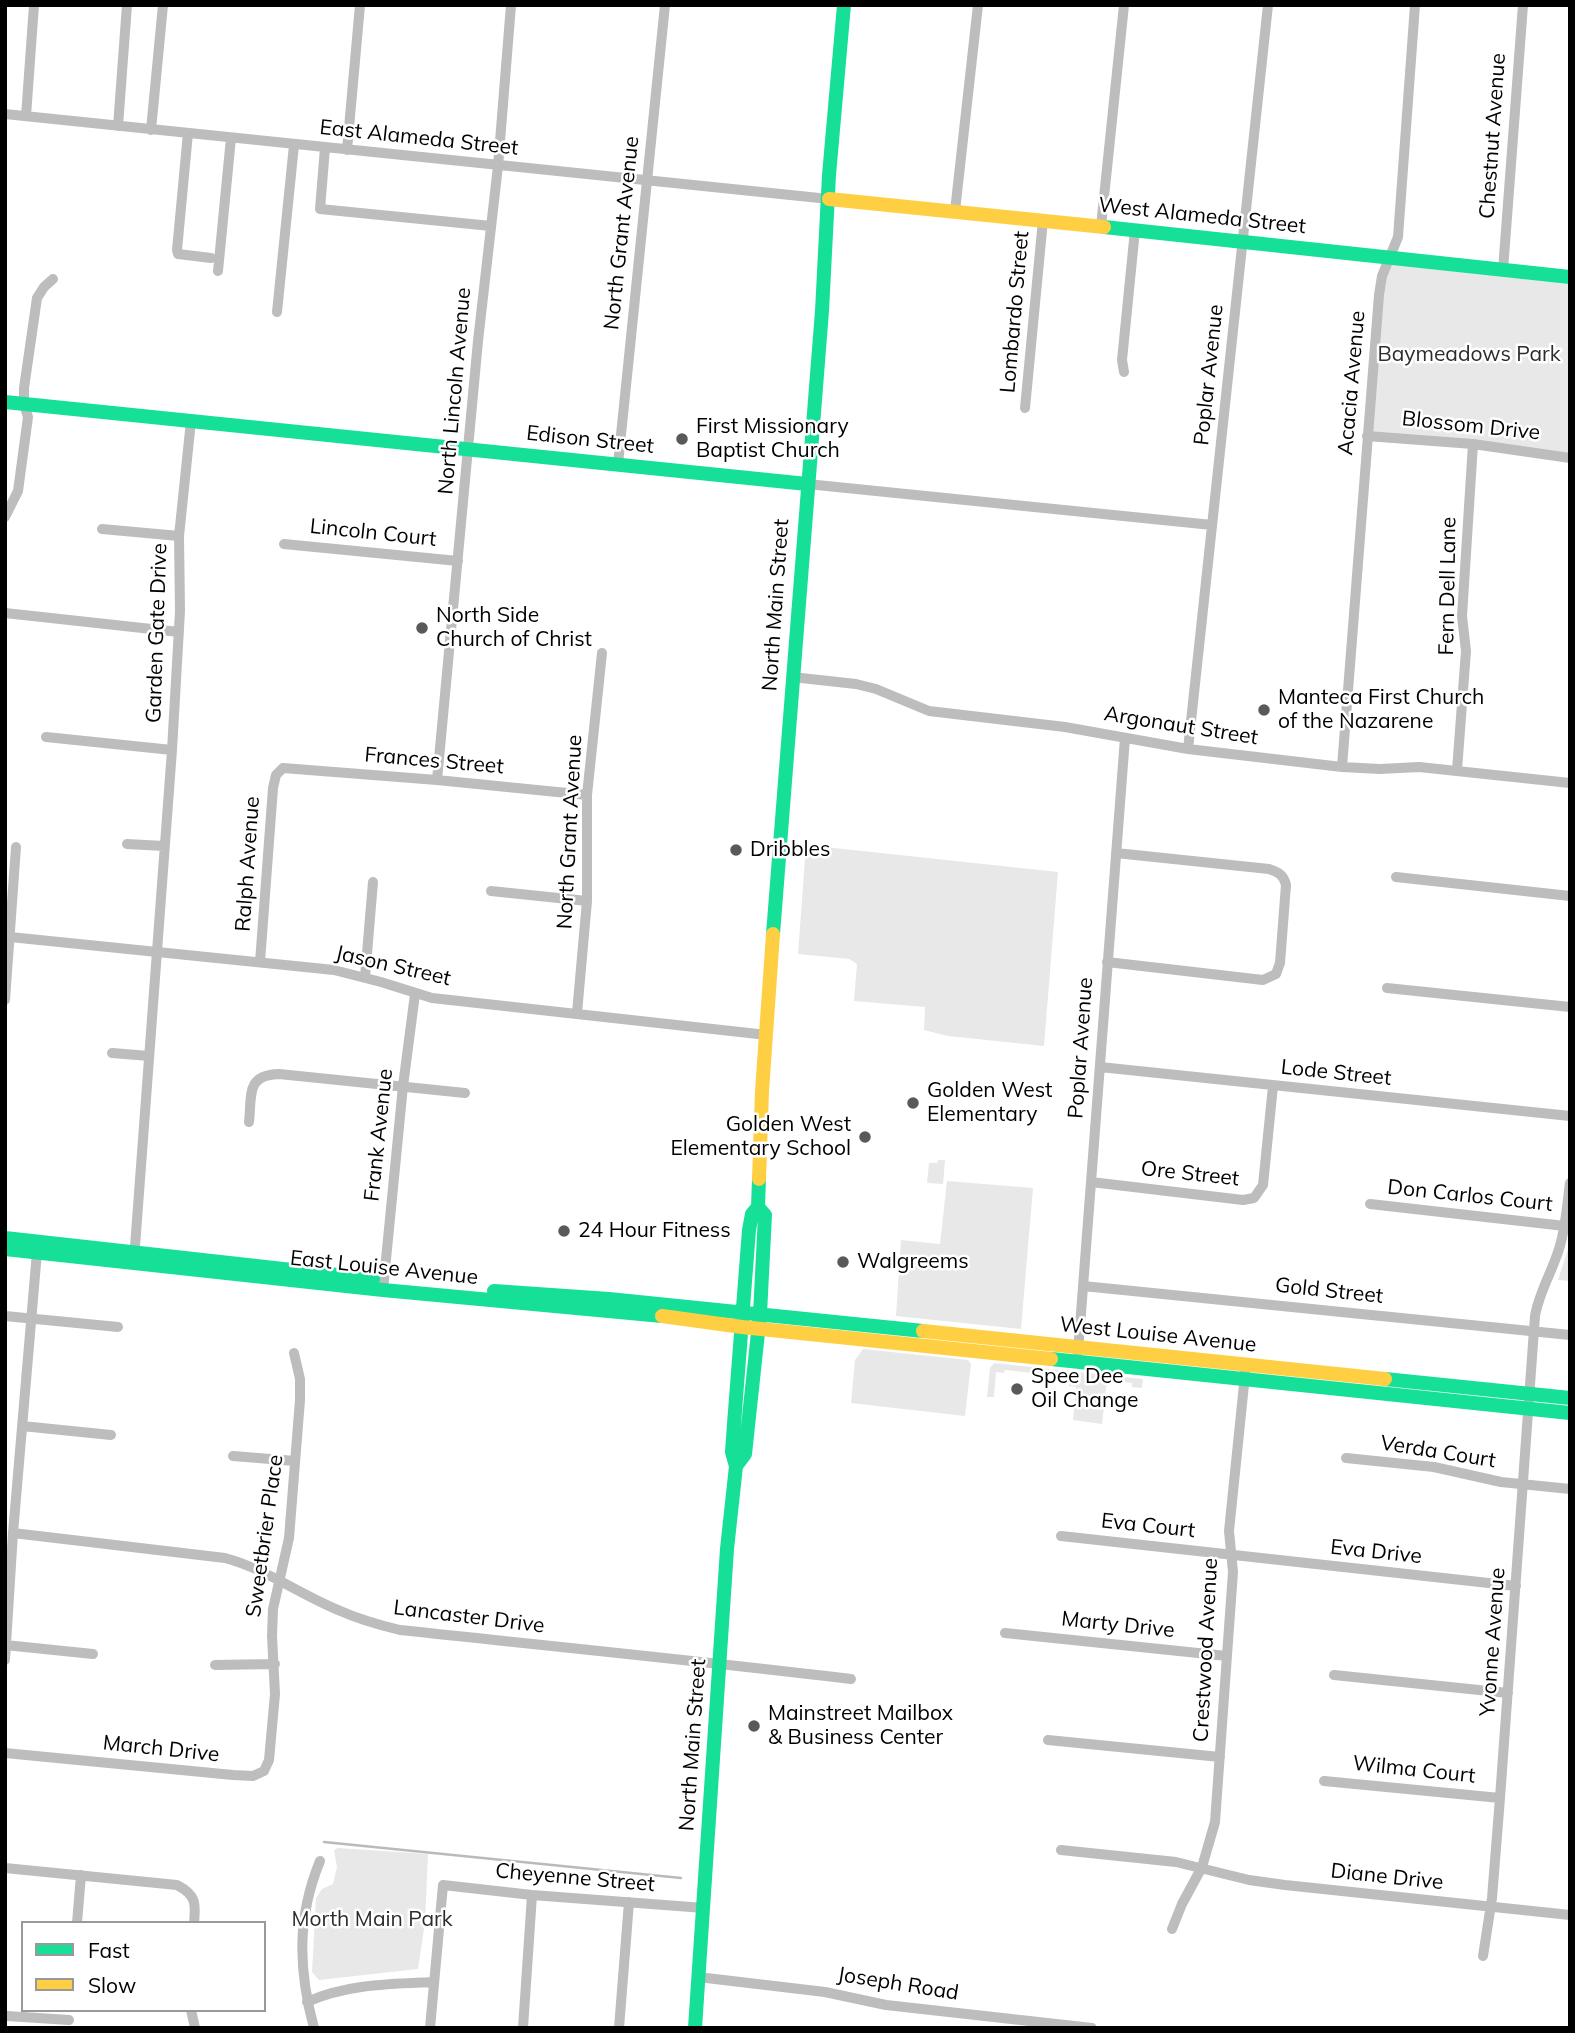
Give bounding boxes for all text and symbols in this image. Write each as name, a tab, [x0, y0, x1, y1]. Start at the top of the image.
street label: Chestnut Avenue	[1475, 52, 1511, 220]
street label: East Alameda Street	[318, 115, 520, 161]
street label: North Grant Avenue	[599, 135, 645, 331]
street label: West Alameda Street	[1097, 193, 1307, 239]
street label: Lombardo Street	[995, 230, 1035, 394]
street label: North Lincoln Avenue	[433, 286, 477, 496]
street label: Poplar Avenue	[1189, 303, 1229, 447]
street label: Acacia Avenue	[1333, 310, 1371, 456]
park label: Baymeadows Park	[1378, 342, 1560, 368]
street label: Blossom Drive	[1401, 406, 1541, 446]
place label: First Missionary Baptist Church	[696, 414, 849, 464]
street label: Edison Street	[525, 421, 655, 459]
marker: First Missionary Baptist Church	[674, 431, 690, 447]
street label: Lincoln Court	[309, 514, 437, 552]
street label: Fern Dell Lane	[1434, 516, 1462, 656]
street label: North Main Street	[757, 518, 795, 692]
street label: Garden Gate Drive	[141, 543, 173, 723]
place label: North Side Church of Christ	[436, 603, 592, 653]
marker: North Side Church of Christ	[414, 620, 430, 636]
place label: Manteca First Church of the Nazarene	[1278, 685, 1484, 735]
street label: Argonaut Street	[1102, 701, 1260, 751]
marker: Manteca First Church of the Nazarene	[1256, 702, 1272, 718]
street label: North Grant Avenue	[552, 734, 588, 930]
street label: Frances Street	[363, 742, 505, 780]
street label: Ralph Avenue	[231, 795, 265, 933]
place label: Dribbles	[750, 837, 830, 863]
marker: Dribbles	[728, 842, 744, 858]
street label: Jason Street	[333, 940, 453, 992]
street label: Poplar Avenue	[1063, 976, 1099, 1120]
street label: Lode Street	[1280, 1055, 1392, 1091]
street label: Frank Avenue	[359, 1067, 399, 1203]
place label: Golden West Elementary	[927, 1078, 1052, 1128]
marker: Golden West Elementary	[905, 1095, 921, 1111]
place label: Golden West Elementary School	[670, 1112, 851, 1162]
marker: Golden West Elementary School	[857, 1129, 873, 1145]
street label: Ore Street	[1140, 1156, 1240, 1192]
street label: Don Carlos Court	[1386, 1175, 1554, 1217]
place label: 24 Hour Fitness	[578, 1218, 731, 1244]
marker: 24 Hour Fitness	[556, 1223, 572, 1239]
street label: East Louise Avenue	[289, 1246, 479, 1290]
place label: Walgreems	[857, 1249, 969, 1275]
marker: Walgreems	[835, 1254, 851, 1270]
street label: Gold Street	[1274, 1273, 1384, 1309]
street label: West Louise Avenue	[1058, 1312, 1258, 1358]
place label: Spee Dee Oil Change	[1031, 1364, 1138, 1414]
marker: Spee Dee Oil Change	[1009, 1381, 1025, 1397]
street label: Verda Court	[1379, 1430, 1497, 1474]
street label: Sweetbrier Place	[241, 1453, 289, 1619]
street label: Eva Court	[1100, 1509, 1196, 1543]
street label: Eva Drive	[1329, 1535, 1423, 1569]
street label: Crestwood Avenue	[1189, 1557, 1223, 1743]
street label: Yvonne Avenue	[1475, 1567, 1511, 1717]
street label: Lancaster Drive	[392, 1595, 546, 1639]
street label: Marty Drive	[1060, 1607, 1176, 1643]
street label: North Main Street	[674, 1658, 712, 1832]
place label: Mainstreet Mailbox & Business Center	[768, 1701, 953, 1751]
marker: Mainstreet Mailbox & Business Center	[746, 1718, 762, 1734]
street label: March Drive	[101, 1730, 221, 1768]
street label: Wilma Court	[1351, 1751, 1477, 1789]
street label: Cheyenne Street	[494, 1858, 656, 1898]
street label: Diane Drive	[1329, 1859, 1445, 1895]
park label: Morth Main Park	[292, 1907, 452, 1933]
legend	[21, 1921, 266, 2012]
text: Fast	[88, 1937, 130, 1963]
street label: Joseph Road	[835, 1962, 961, 2006]
text: Slow	[88, 1972, 136, 1998]

